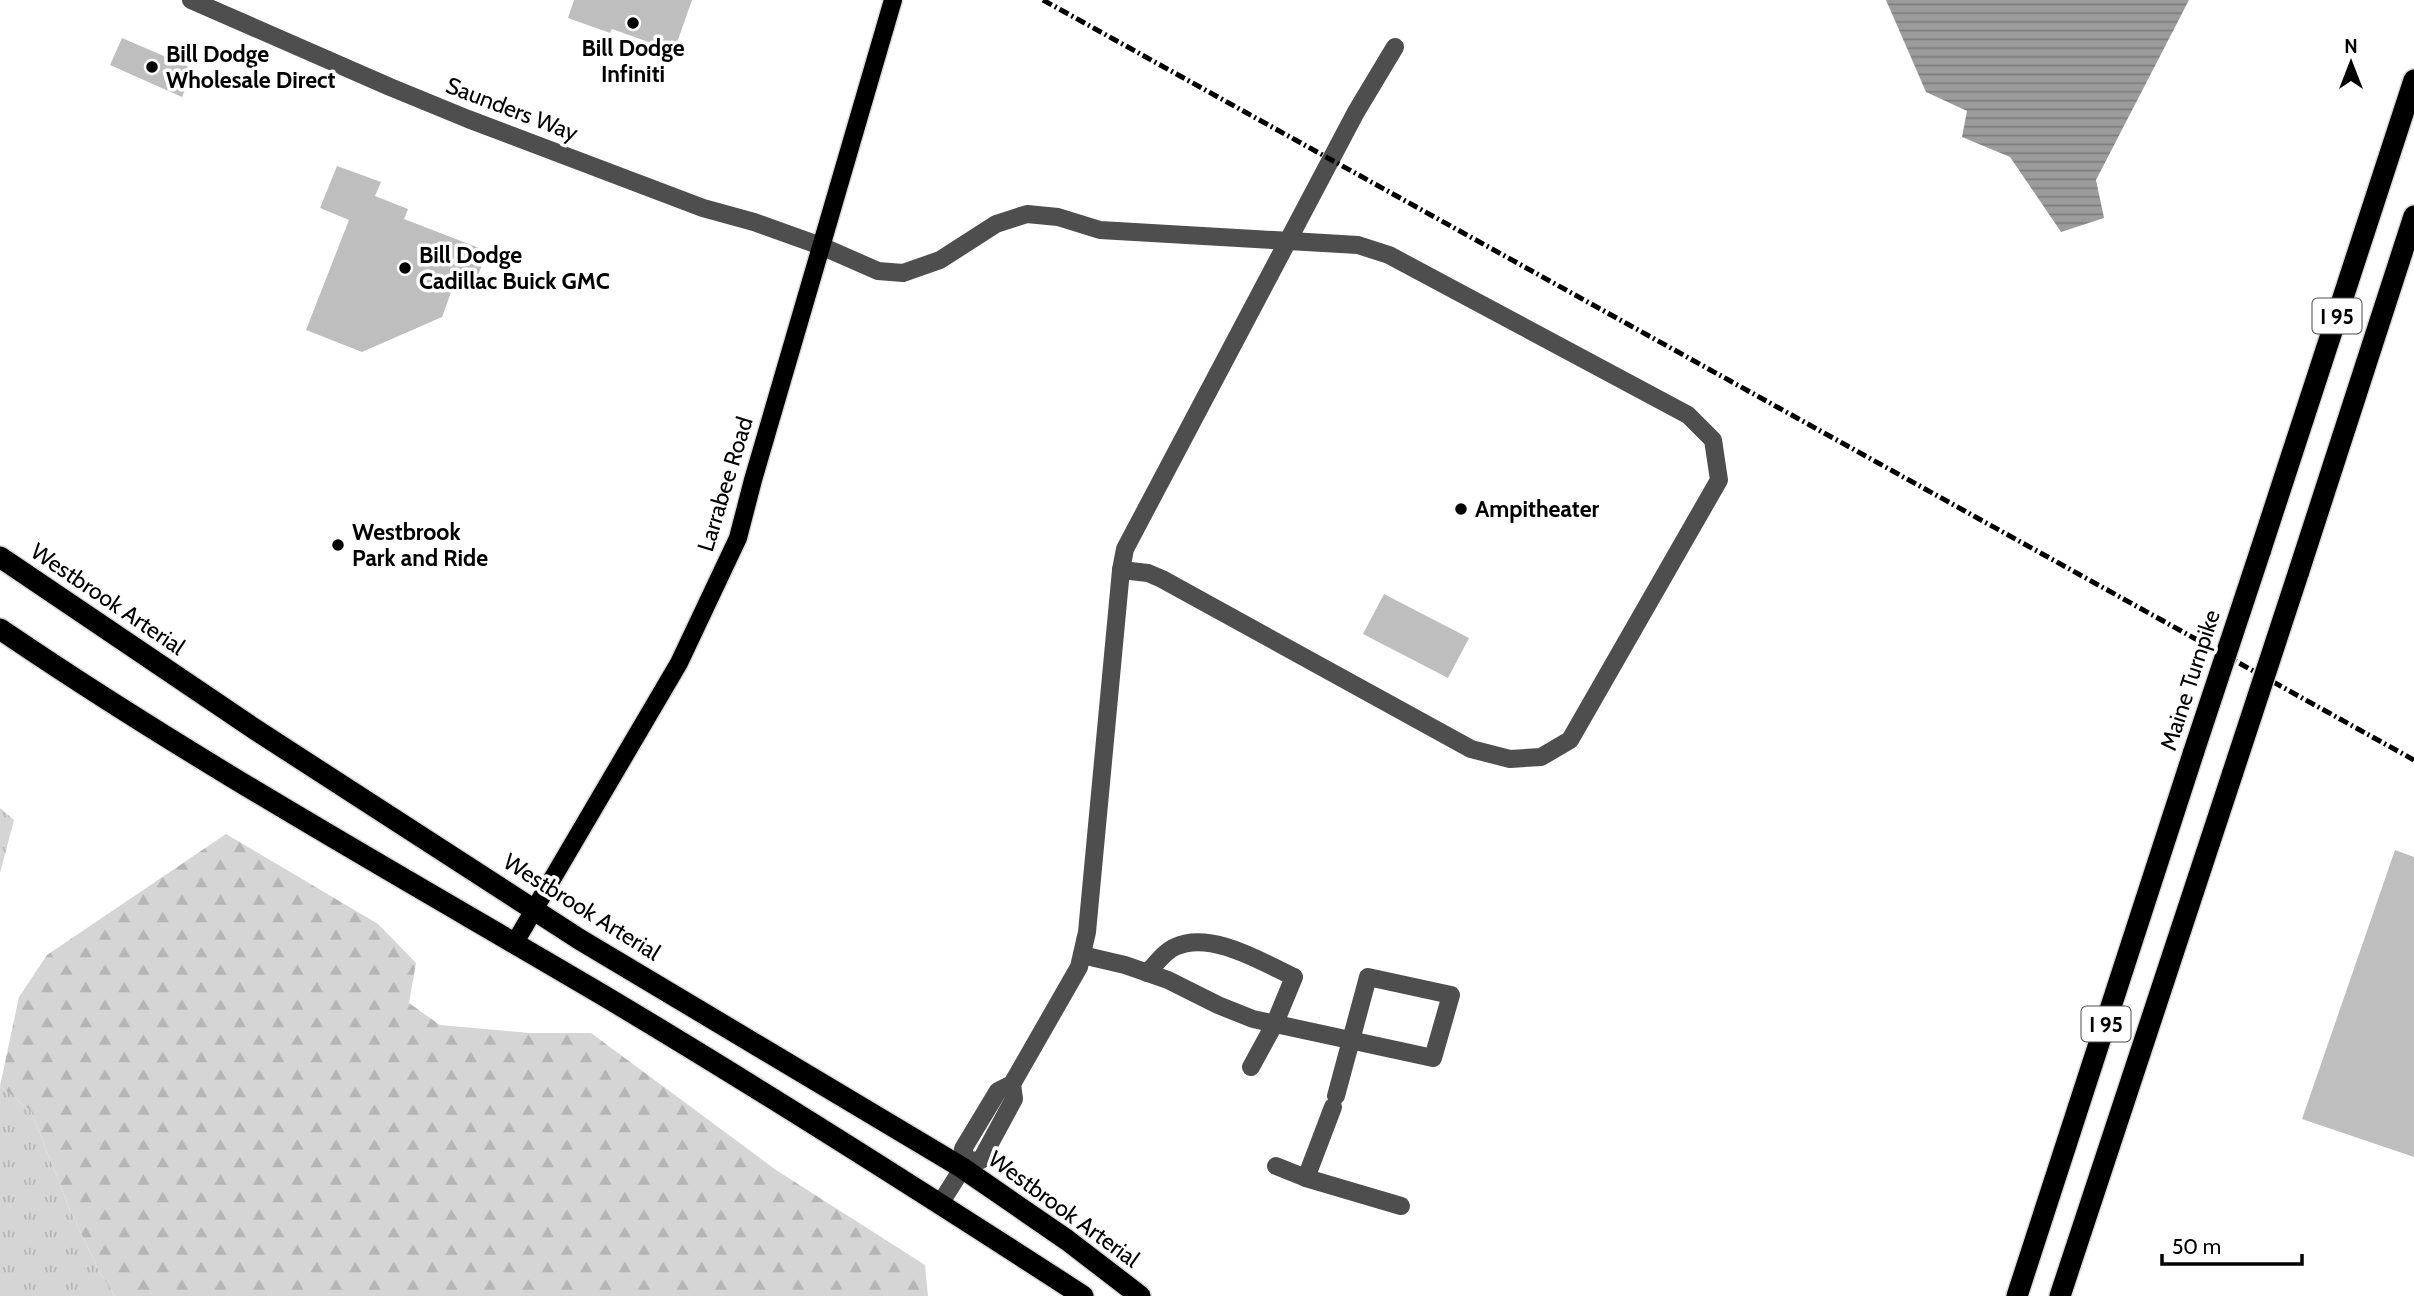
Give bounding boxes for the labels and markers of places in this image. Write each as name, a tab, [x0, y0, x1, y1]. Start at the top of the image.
marker: Bill Dodge Infiniti	[625, 15, 641, 31]
place label: Bill Dodge Infiniti	[582, 34, 685, 88]
place label: Bill Dodge Wholesale Direct	[166, 40, 335, 94]
marker: Bill Dodge Wholesale Direct	[144, 59, 160, 75]
place label: Bill Dodge Cadillac Buick GMC	[419, 241, 610, 295]
marker: Bill Dodge Cadillac Buick GMC	[397, 260, 413, 276]
place label: Ampitheater	[1475, 495, 1599, 523]
marker: Ampitheater	[1453, 501, 1469, 517]
place label: Westbrook Park and Ride	[352, 518, 488, 572]
marker: Westbrook Park and Ride	[330, 537, 346, 553]

